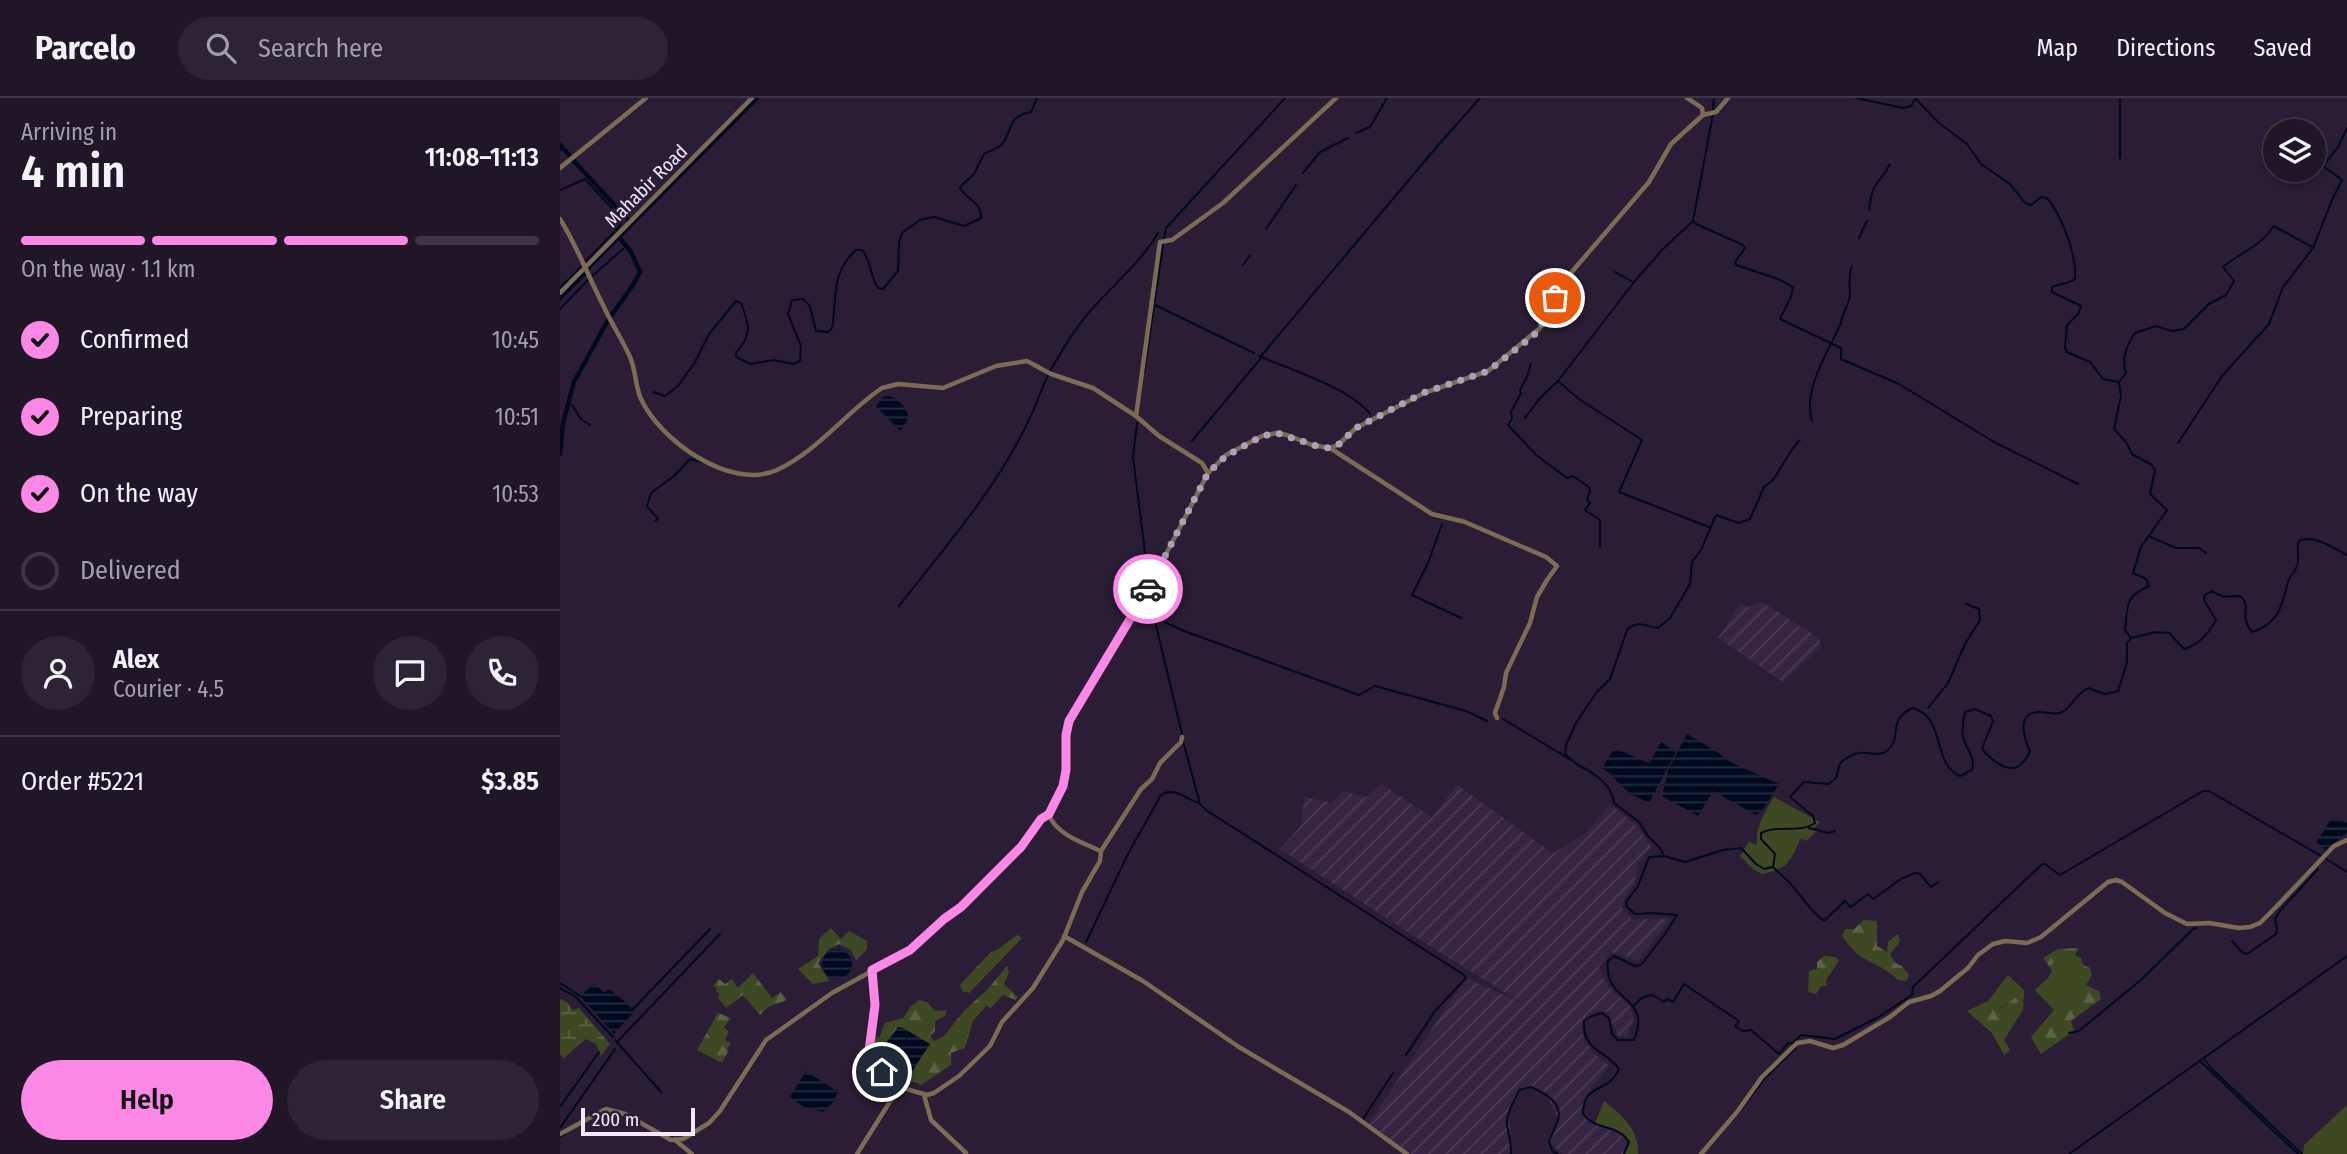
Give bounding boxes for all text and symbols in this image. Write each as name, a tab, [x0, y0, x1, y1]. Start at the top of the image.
search box	[178, 17, 668, 80]
text: Parcelo	[35, 28, 136, 68]
icon: search	[202, 29, 240, 67]
text: Search here	[258, 33, 383, 64]
text: Map	[2037, 34, 2078, 62]
text: Directions	[2116, 34, 2215, 62]
text: Saved	[2253, 34, 2312, 62]
text: Arriving in	[21, 118, 117, 146]
map controls	[2263, 119, 2326, 182]
button: layers	[2263, 119, 2326, 182]
street label: Mahabir Road	[600, 140, 692, 232]
text: 11:08–11:13	[425, 142, 539, 173]
text: 4 min	[21, 144, 125, 199]
text: On the way · 1.1 km	[21, 255, 195, 283]
pin	[1525, 268, 1585, 328]
icon: bag	[1536, 279, 1574, 317]
icon: check	[21, 321, 59, 359]
text: Confirmed	[80, 324, 190, 355]
text: 10:45	[492, 326, 539, 354]
icon: check	[21, 398, 59, 436]
text: Preparing	[80, 401, 182, 432]
text: 10:51	[495, 403, 539, 431]
icon: check	[21, 475, 59, 513]
text: On the way	[80, 478, 198, 509]
text: 10:53	[492, 480, 539, 508]
courier	[1113, 554, 1183, 624]
text: Delivered	[80, 555, 181, 586]
icon: car	[1129, 570, 1167, 608]
button: person	[21, 636, 95, 710]
button: chat	[373, 636, 447, 710]
button: phone	[465, 636, 539, 710]
text: Alex	[113, 644, 159, 675]
text: Courier · 4.5	[113, 675, 224, 703]
text: Order #5221	[21, 766, 144, 797]
text: $3.85	[481, 766, 539, 797]
pin	[852, 1042, 912, 1102]
icon: home	[863, 1053, 901, 1091]
button: Help	[21, 1060, 273, 1140]
button: Share	[287, 1060, 539, 1140]
scale bar	[581, 1105, 695, 1137]
text: 200 m	[592, 1108, 639, 1131]

